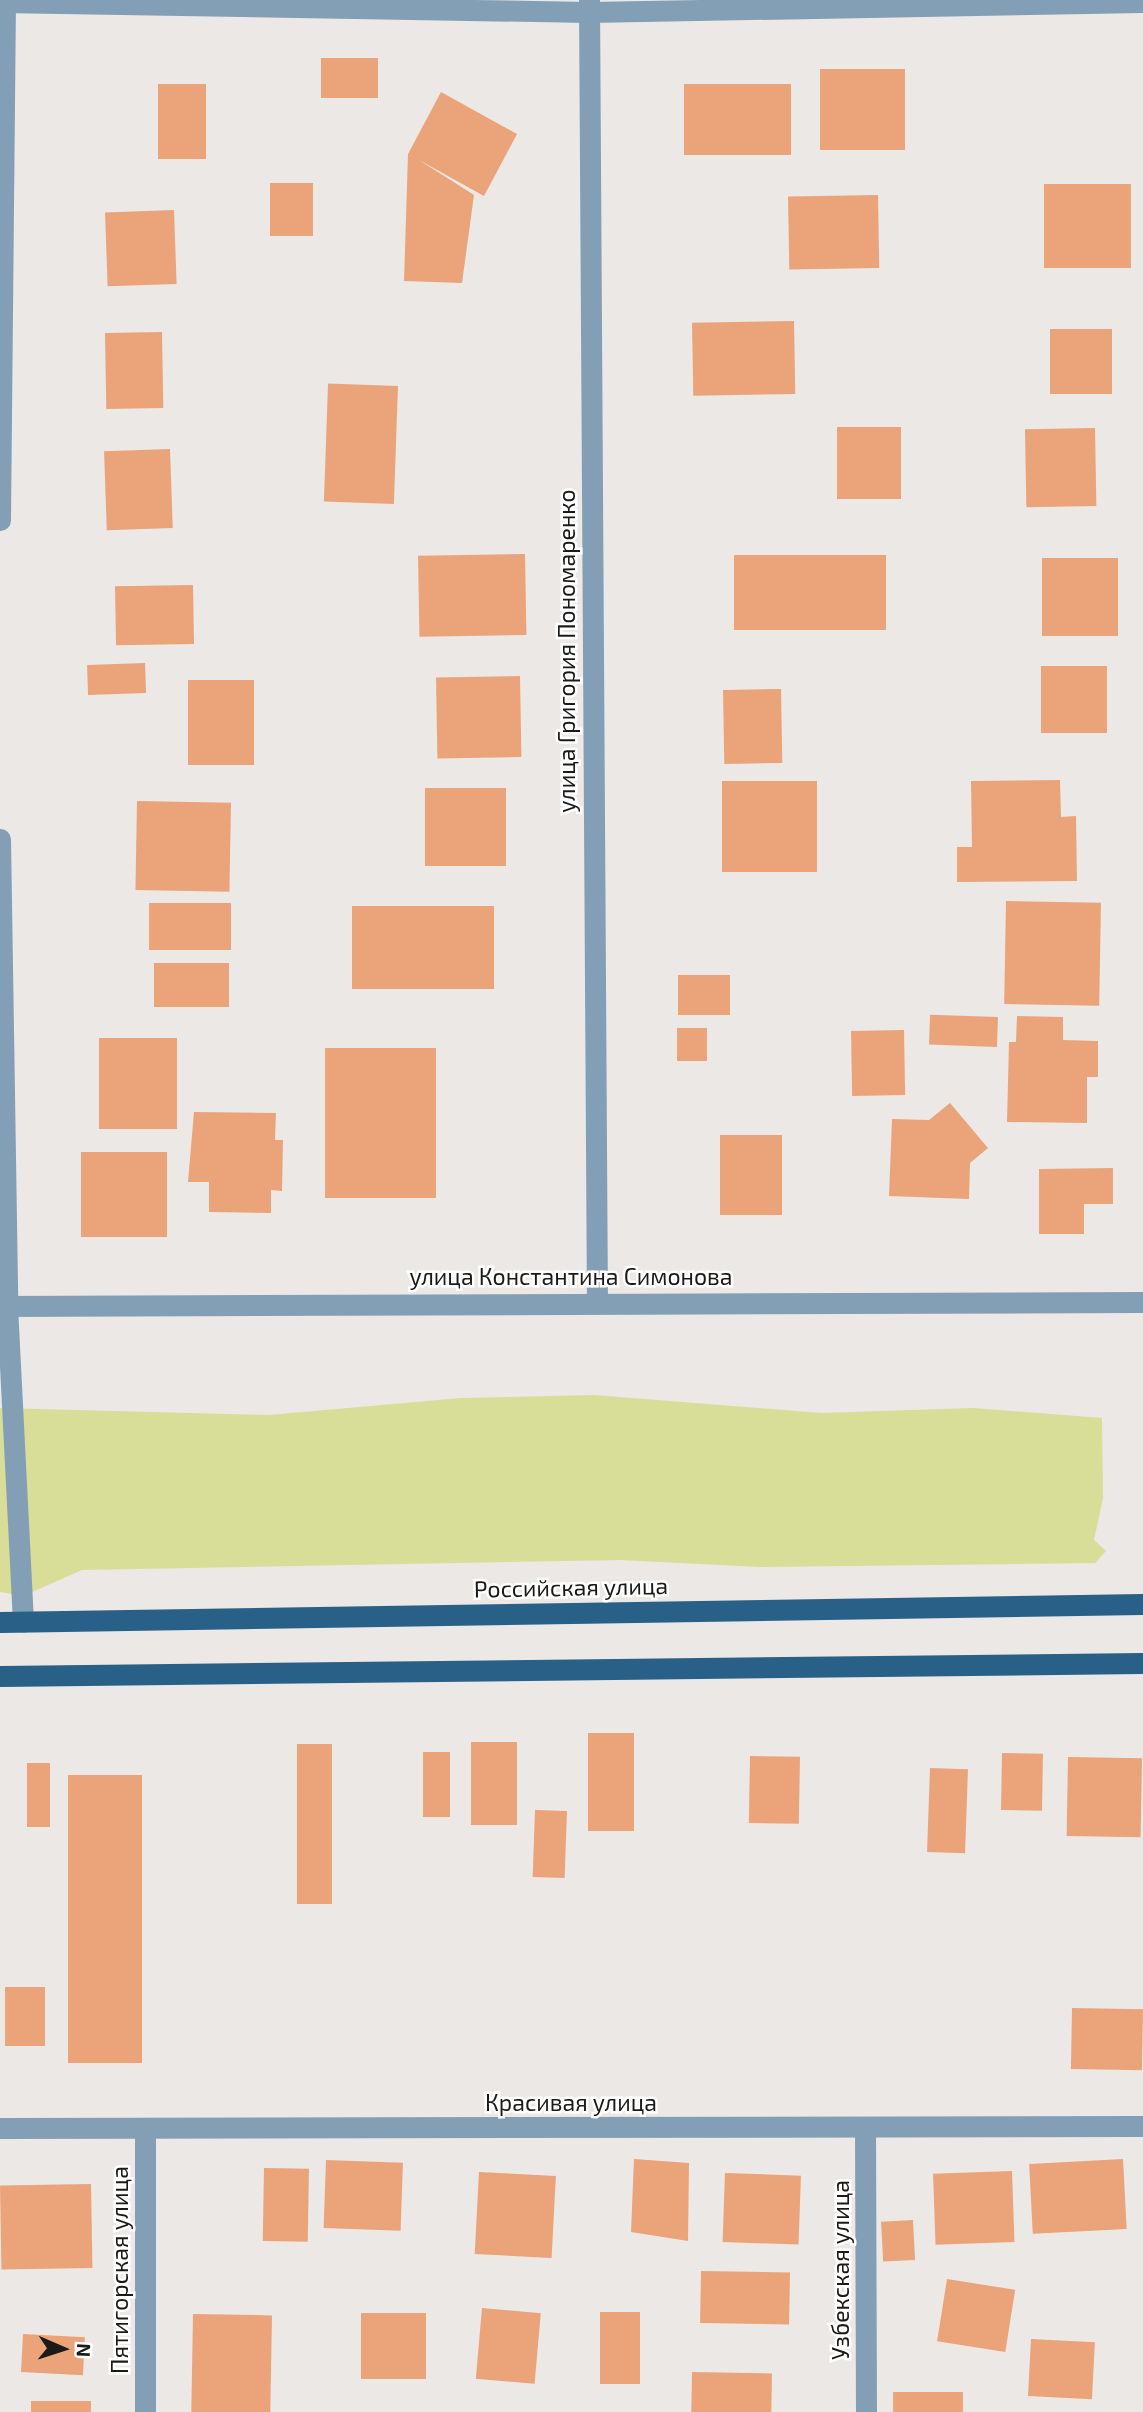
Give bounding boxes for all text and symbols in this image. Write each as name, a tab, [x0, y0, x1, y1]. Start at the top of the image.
street label: улица Григория Пономаренко	[552, 489, 580, 813]
street label: улица Константина Симонова	[409, 1262, 733, 1290]
street label: Российская улица	[474, 1572, 668, 1602]
street label: Красивая улица	[485, 2088, 657, 2116]
street label: Пятигорская улица	[105, 2166, 133, 2374]
street label: Узбекская улица	[826, 2180, 854, 2360]
north arrow	[28, 2314, 98, 2384]
text: N	[73, 2343, 96, 2358]

